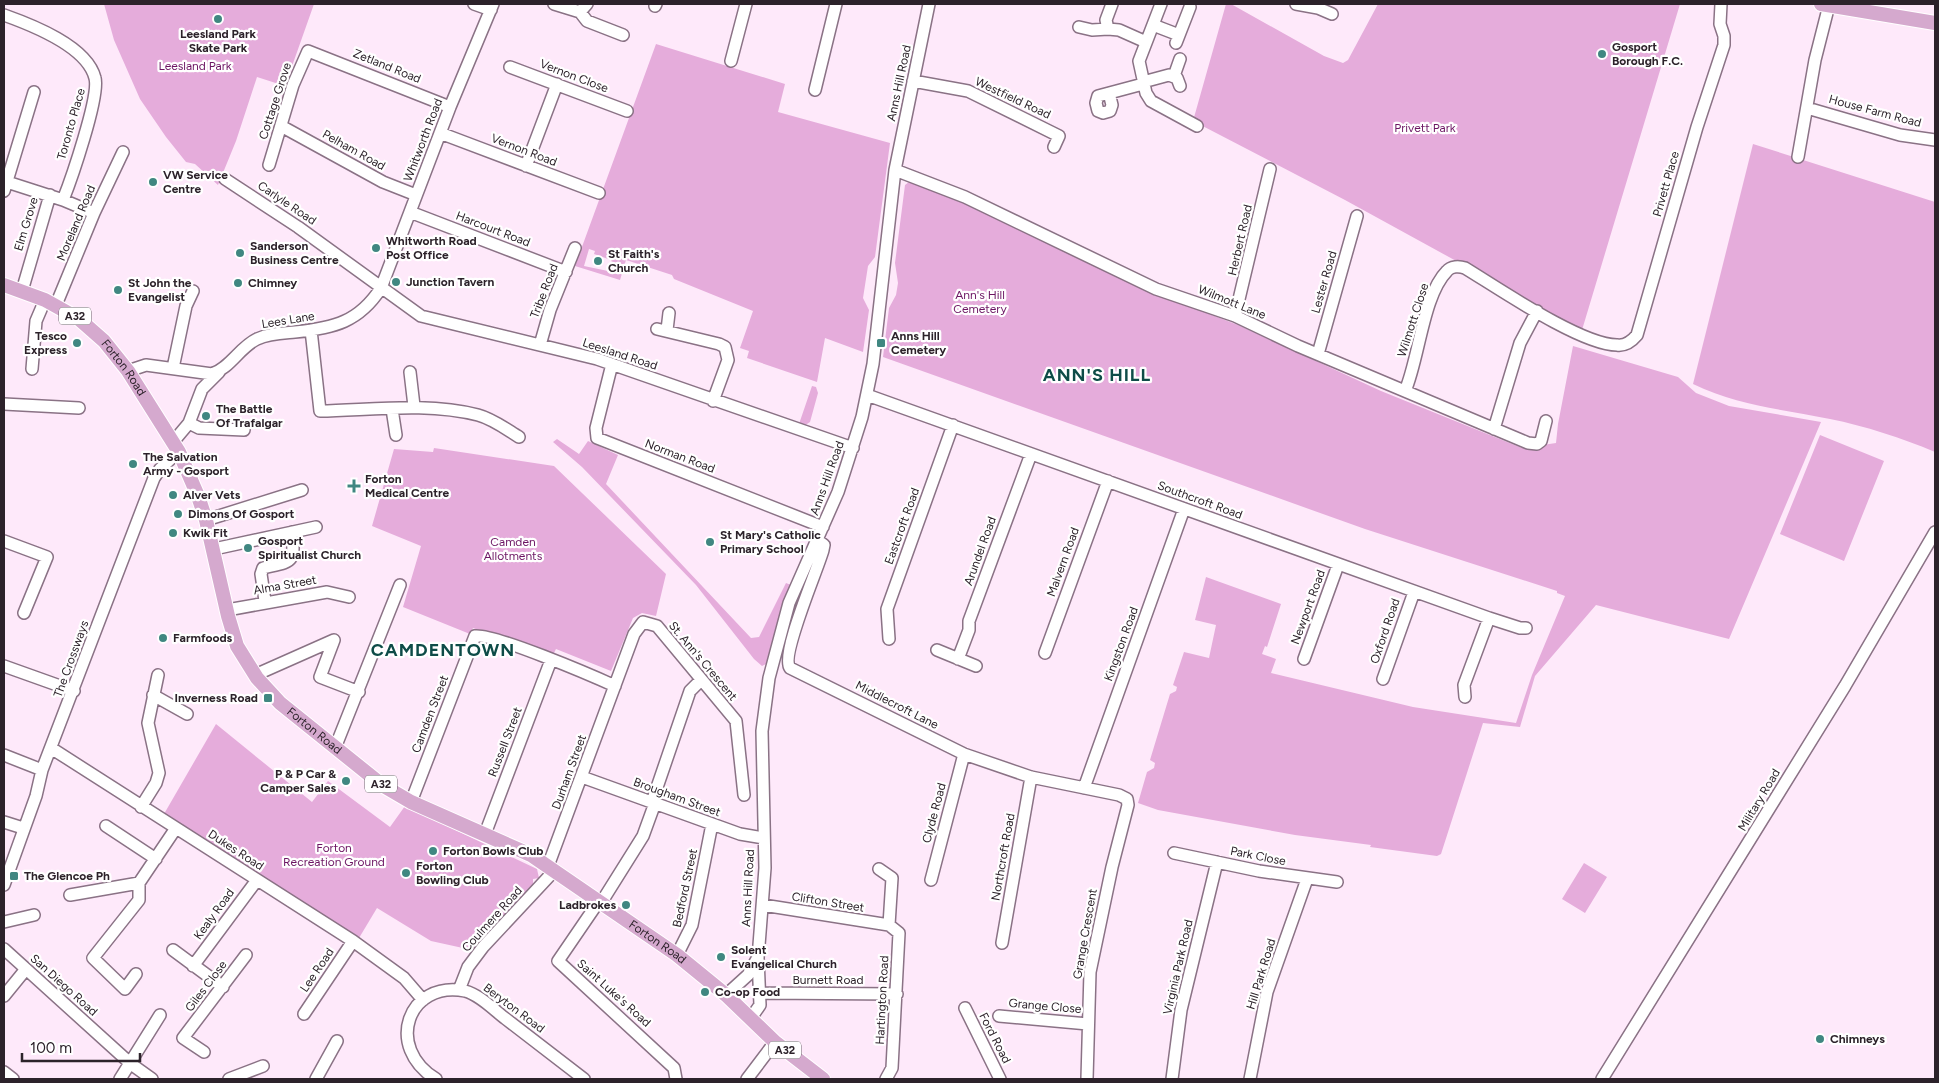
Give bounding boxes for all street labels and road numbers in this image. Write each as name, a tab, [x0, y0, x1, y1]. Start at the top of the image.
street label: Anns Hill Road	[884, 44, 914, 122]
street label: Zetland Road	[351, 46, 423, 86]
street label: Vernon Close	[538, 57, 611, 96]
street label: Cottage Grove	[256, 60, 294, 141]
street label: Westfield Road	[973, 74, 1053, 122]
street label: Toronto Place	[54, 86, 88, 161]
street label: House Farm Road	[1827, 92, 1923, 130]
street label: Whitworth Road	[401, 97, 445, 183]
street label: Pelham Road	[320, 127, 388, 173]
street label: Vernon Road	[489, 131, 559, 169]
street label: Privett Place	[1650, 149, 1682, 218]
street label: Carlyle Road	[255, 178, 319, 228]
street label: Moreland Road	[54, 183, 98, 263]
street label: Elm Grove	[11, 195, 41, 253]
street label: Herbert Road	[1225, 203, 1255, 277]
street label: Harcourt Road	[454, 208, 532, 250]
street label: Lester Road	[1308, 249, 1340, 315]
street label: Tribe Road	[527, 262, 561, 320]
street label: Wilmott Close	[1395, 281, 1432, 359]
street label: Wilmott Lane	[1196, 282, 1268, 322]
road number: A32	[59, 308, 91, 324]
street label: Lees Lane	[260, 309, 316, 331]
street label: Leesland Road	[581, 335, 659, 373]
street label: Forton Road	[98, 337, 149, 398]
street label: Norman Road	[643, 436, 717, 476]
street label: Anns Hill Road	[807, 439, 847, 517]
street label: Southcroft Road	[1156, 478, 1244, 522]
street label: Eastcroft Road	[882, 486, 922, 566]
street label: Arundel Road	[961, 515, 999, 587]
street label: Malvern Road	[1044, 525, 1082, 599]
street label: Newport Road	[1288, 568, 1328, 646]
street label: Alma Street	[252, 572, 318, 597]
street label: Oxford Road	[1367, 597, 1403, 665]
street label: Kingston Road	[1101, 605, 1141, 683]
street label: The Crossways	[51, 618, 92, 699]
street label: St. Ann's Crescent	[666, 619, 740, 704]
street label: Camden Street	[409, 673, 451, 755]
street label: Middlecroft Lane	[853, 678, 941, 732]
street label: Forton Road	[284, 704, 345, 757]
street label: Russell Street	[485, 705, 525, 779]
street label: Durham Street	[549, 732, 589, 811]
street label: Military Road	[1735, 766, 1783, 834]
street label: Brougham Street	[632, 775, 723, 819]
road number: A32	[365, 776, 397, 792]
street label: Clyde Road	[919, 781, 949, 845]
street label: Northcroft Road	[988, 812, 1018, 902]
street label: Dukes Road	[206, 827, 266, 873]
street label: Park Close	[1229, 844, 1287, 868]
street label: Bedford Street	[670, 847, 700, 929]
street label: Anns Hill Road	[739, 849, 757, 927]
street label: Coulmere Road	[459, 884, 525, 954]
street label: Kealy Road	[191, 886, 237, 942]
street label: Grange Crescent	[1070, 887, 1100, 980]
street label: Clifton Street	[791, 889, 866, 915]
street label: Forton Road	[626, 917, 689, 967]
street label: Virginia Park Road	[1160, 918, 1196, 1016]
street label: Hill Park Road	[1244, 937, 1278, 1011]
street label: Lee Road	[297, 945, 337, 995]
street label: San Diego Road	[28, 951, 100, 1019]
street label: Hartington Road	[873, 955, 891, 1045]
street label: Saint Luke's Road	[574, 956, 654, 1030]
street label: Giles Close	[182, 957, 230, 1014]
street label: Burnett Road	[793, 973, 864, 987]
street label: Beryton Road	[481, 980, 547, 1036]
street label: Grange Close	[1008, 996, 1082, 1016]
street label: Ford Road	[976, 1010, 1014, 1066]
road number: A32	[769, 1042, 801, 1058]

